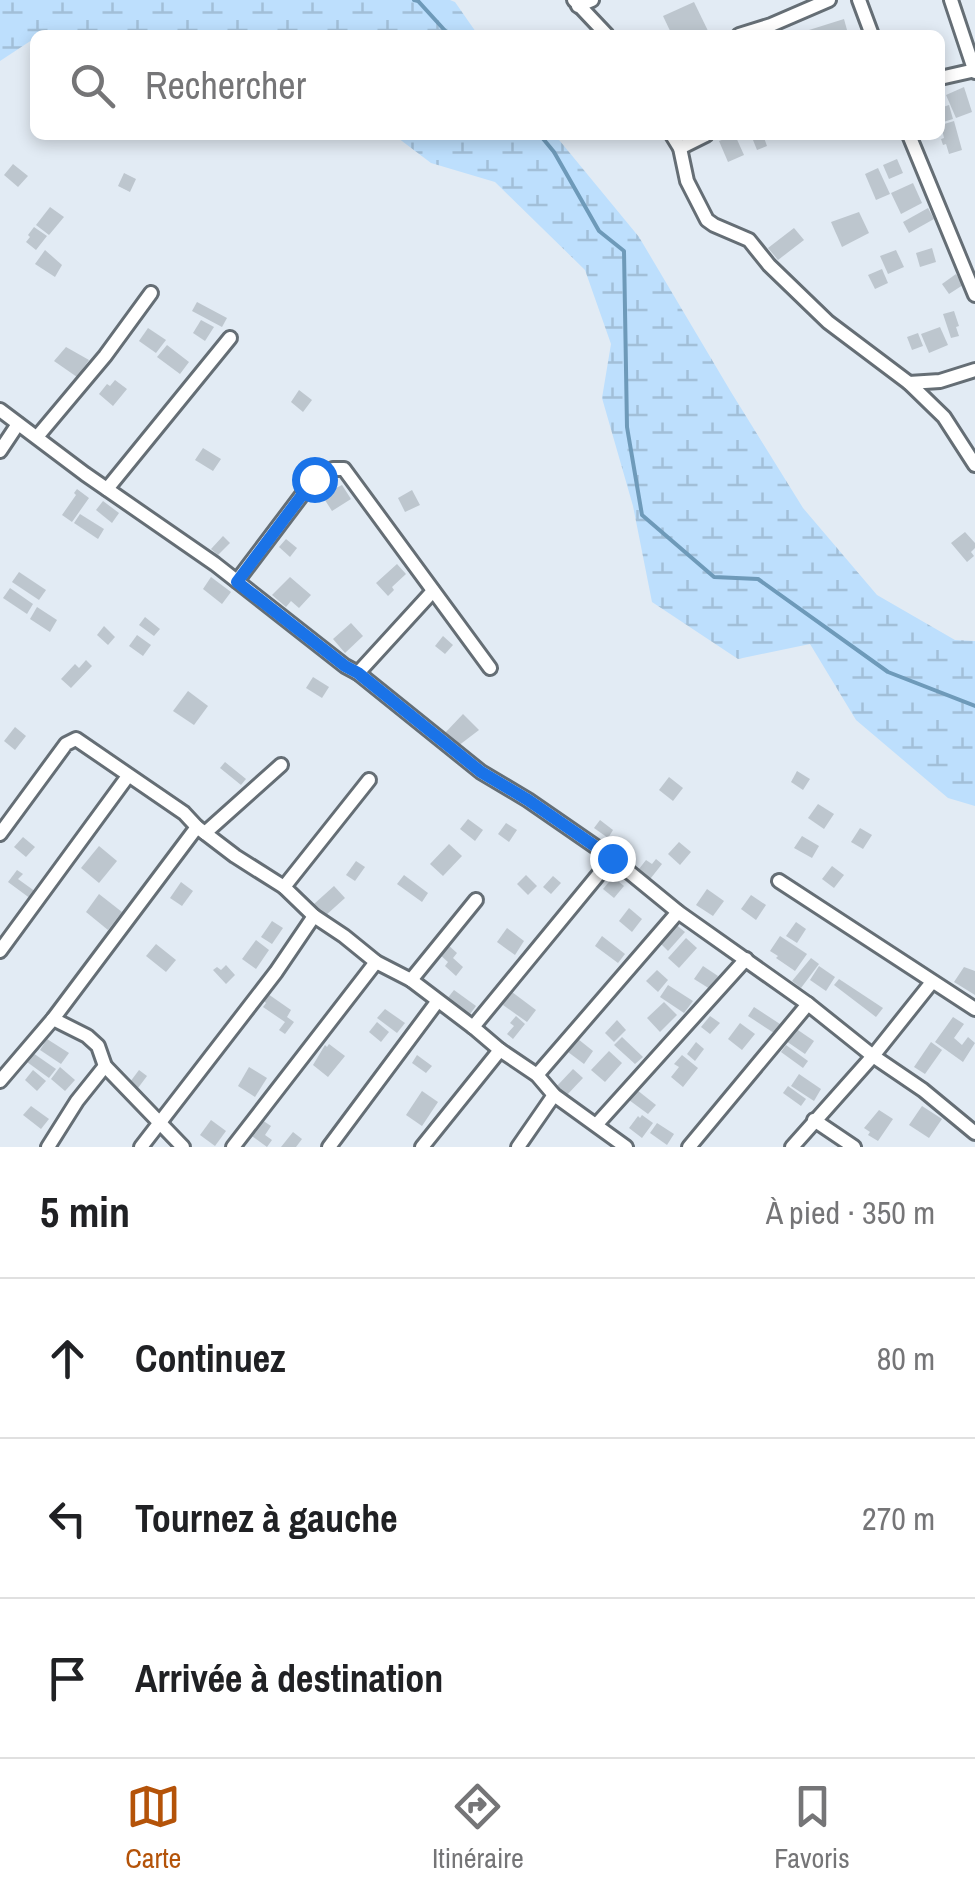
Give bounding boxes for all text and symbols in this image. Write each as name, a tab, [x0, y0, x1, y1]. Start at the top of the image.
search box	[30, 30, 945, 140]
icon: search	[65, 58, 120, 113]
text: Rechercher	[145, 60, 306, 111]
route start	[292, 457, 338, 503]
route end	[590, 836, 636, 882]
text: 5 min	[40, 1184, 130, 1240]
text: À pied · 350 m	[766, 1191, 935, 1234]
icon: ahead	[40, 1331, 95, 1386]
text: Continuez	[135, 1333, 286, 1384]
text: 80 m	[877, 1337, 935, 1380]
icon: left	[40, 1491, 95, 1546]
text: Tournez à gauche	[135, 1493, 398, 1544]
text: 270 m	[862, 1497, 935, 1540]
icon: arrive	[40, 1651, 95, 1706]
text: Arrivée à destination	[135, 1653, 443, 1704]
tab: Carte	[125, 1779, 181, 1877]
tab: Itinéraire	[432, 1779, 524, 1877]
tab: Favoris	[774, 1779, 850, 1877]

